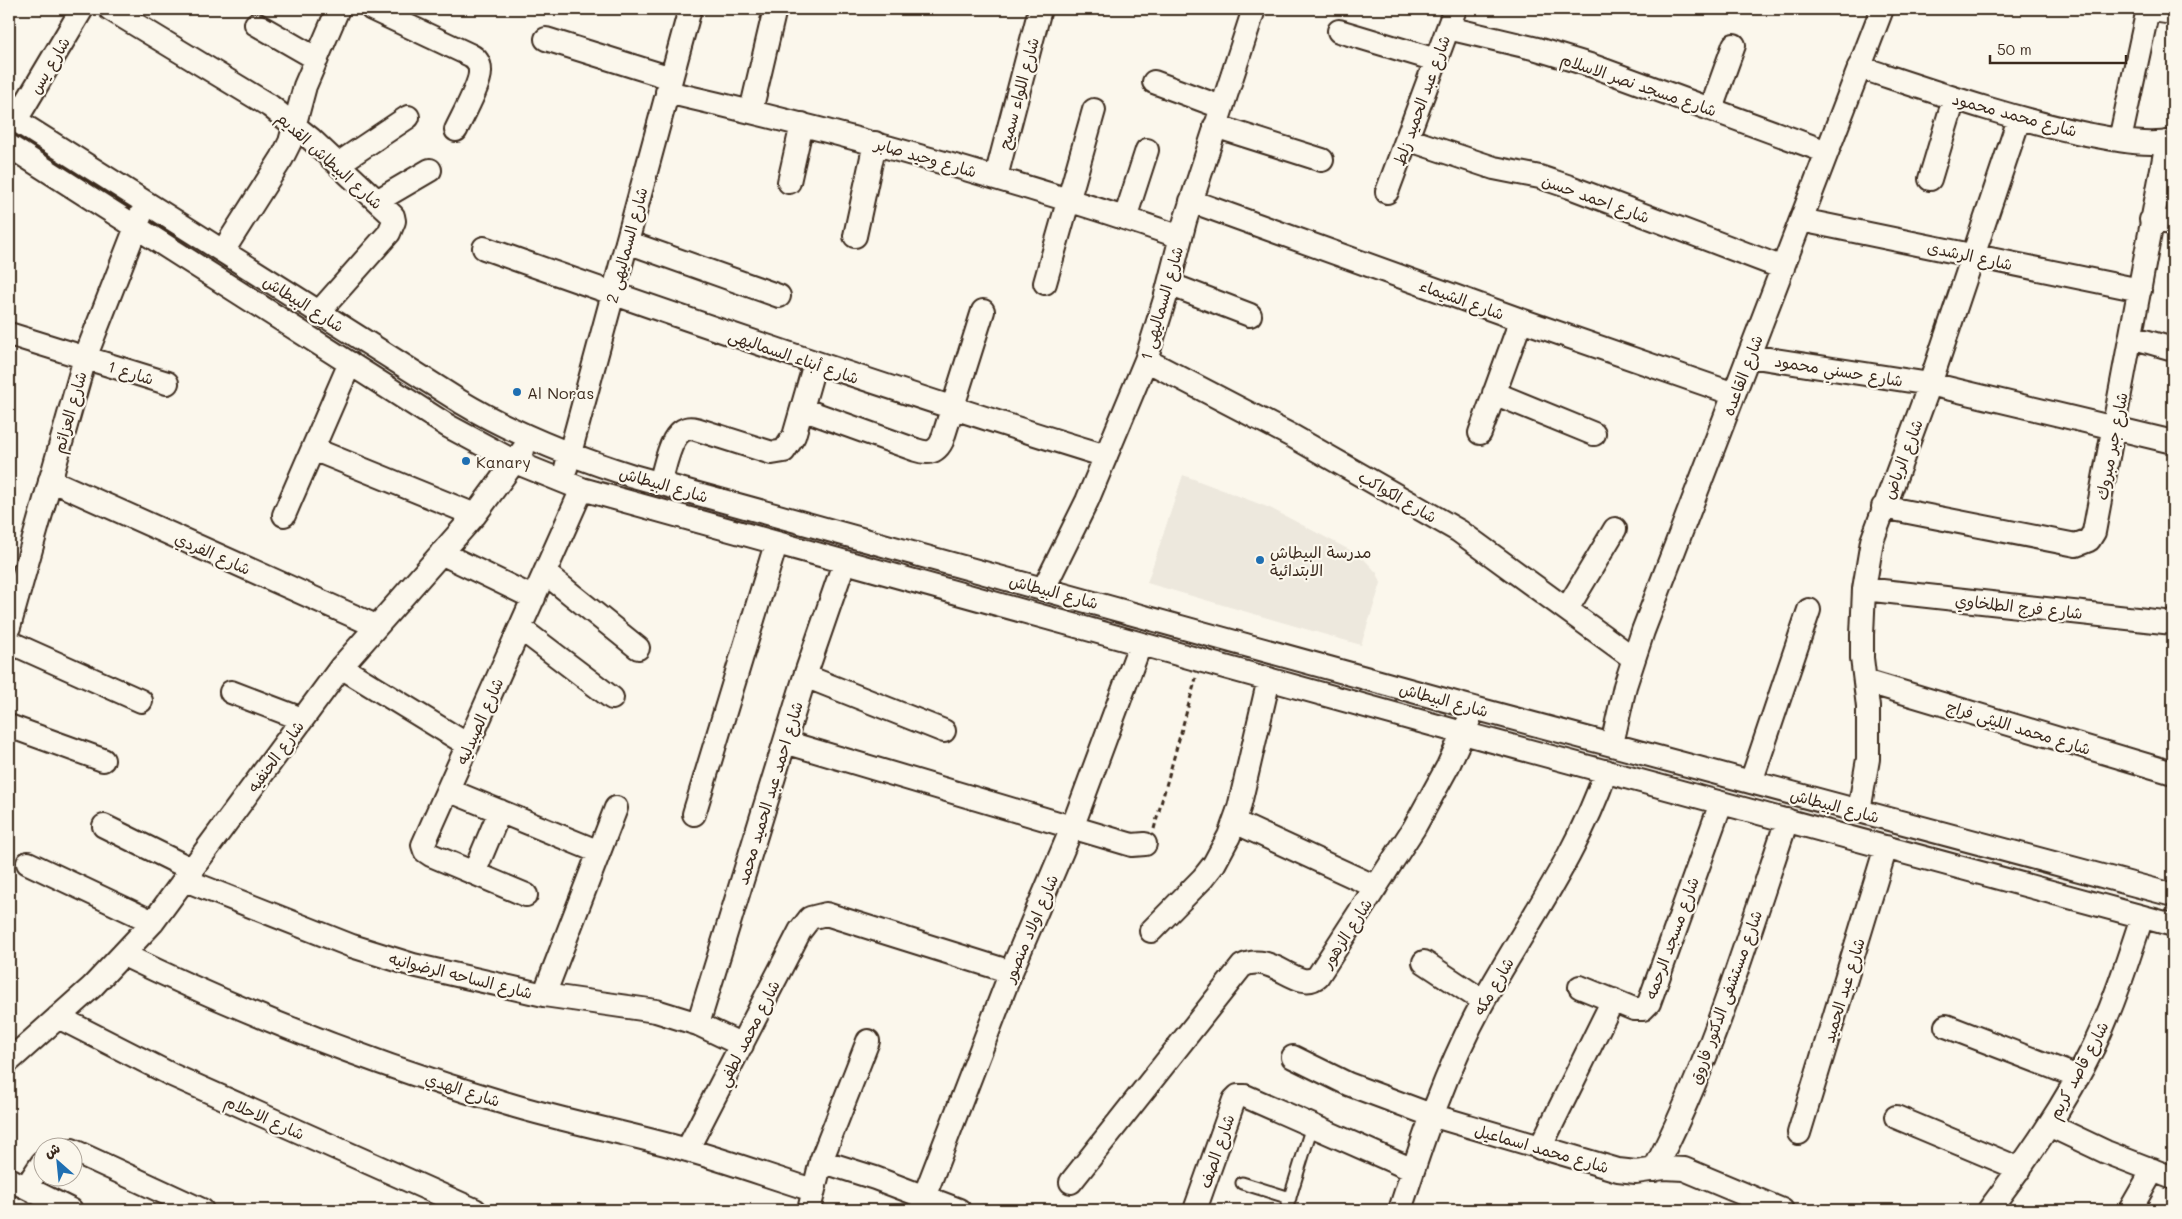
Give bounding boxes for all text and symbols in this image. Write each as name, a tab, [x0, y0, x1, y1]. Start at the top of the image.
street label: شارع عبد الحميد زلط	[1388, 32, 1456, 169]
scale bar	[1990, 32, 2126, 64]
street label: شارع يس	[24, 33, 76, 98]
street label: شارع اللواء سميح	[993, 35, 1045, 152]
text: 50 m	[1997, 39, 2032, 59]
street label: شارع مسجد نصر الاسلام	[1557, 47, 1720, 123]
street label: شارع محمد محمود	[1950, 87, 2080, 143]
street label: شارع البيطاش القديم	[270, 107, 388, 215]
street label: شارع وحيد صابر	[870, 132, 979, 183]
street label: شارع احمد حسن	[1539, 169, 1653, 229]
street label: شارع السماليهى 2	[600, 185, 654, 306]
street label: شارع الرشدى	[1925, 236, 2015, 276]
street label: شارع السماليهى 1	[1135, 244, 1189, 363]
street label: شارع البيطاش	[259, 270, 348, 338]
street label: شارع الشيماء	[1416, 274, 1507, 326]
street label: شارع أبناء السماليهى	[725, 324, 862, 390]
street label: شارع القاعده	[1717, 332, 1769, 419]
street label: شارع حسني محمود	[1772, 349, 1905, 395]
street label: شارع 1	[105, 355, 156, 391]
street label: شارع العزائم	[47, 369, 94, 456]
place label: Al Noras	[527, 382, 594, 403]
marker: Al Noras	[511, 386, 523, 398]
street label: شارع جبر مبروك	[2090, 390, 2134, 502]
street label: شارع الرياض	[1877, 416, 1929, 503]
place label: Kanary	[476, 451, 531, 472]
marker: Kanary	[460, 455, 472, 467]
street label: شارع البيطاش	[617, 461, 711, 509]
street label: شارع الكواكب	[1354, 465, 1441, 529]
street label: شارع الفردي	[171, 527, 254, 581]
place label: مدرسة البيطاش الابتدائية	[1270, 541, 1371, 580]
marker: مدرسة البيطاش الابتدائية	[1254, 554, 1266, 566]
street label: شارع البيطاش	[1007, 569, 1101, 615]
street label: شارع فرج الطلخاوي	[1954, 589, 2084, 625]
street label: شارع الصيدليه	[451, 674, 509, 769]
street label: شارع البيطاش	[1397, 677, 1491, 723]
street label: شارع محمد الليثى فراج	[1944, 695, 2094, 761]
street label: شارع احمد عبد الحميد محمد	[731, 699, 809, 888]
street label: شارع الحنفيه	[242, 716, 310, 797]
street label: شارع البيطاش	[1788, 783, 1882, 829]
street label: شارع اولاد منصور	[997, 871, 1064, 988]
street label: شارع مسجد الرحمه	[1639, 874, 1705, 1003]
street label: شارع الزهور	[1315, 894, 1378, 974]
street label: شارع مستشفى الدكتور فاروق	[1684, 907, 1768, 1088]
street label: شارع عبد الحميد	[1817, 935, 1871, 1045]
street label: شارع الساحه الرضوانيه	[387, 947, 535, 1005]
street label: شارع مكه	[1468, 953, 1520, 1020]
street label: شارع محمد لطفي	[712, 976, 788, 1092]
street label: شارع قاصد كريم	[2043, 1017, 2115, 1124]
street label: شارع الهدي	[422, 1067, 503, 1113]
street label: شارع الاحلام	[220, 1090, 308, 1147]
street label: شارع الصف	[1194, 1111, 1240, 1191]
street label: شارع محمد اسماعيل	[1472, 1119, 1612, 1179]
north arrow	[32, 1136, 82, 1186]
text: ش	[41, 1138, 63, 1162]

